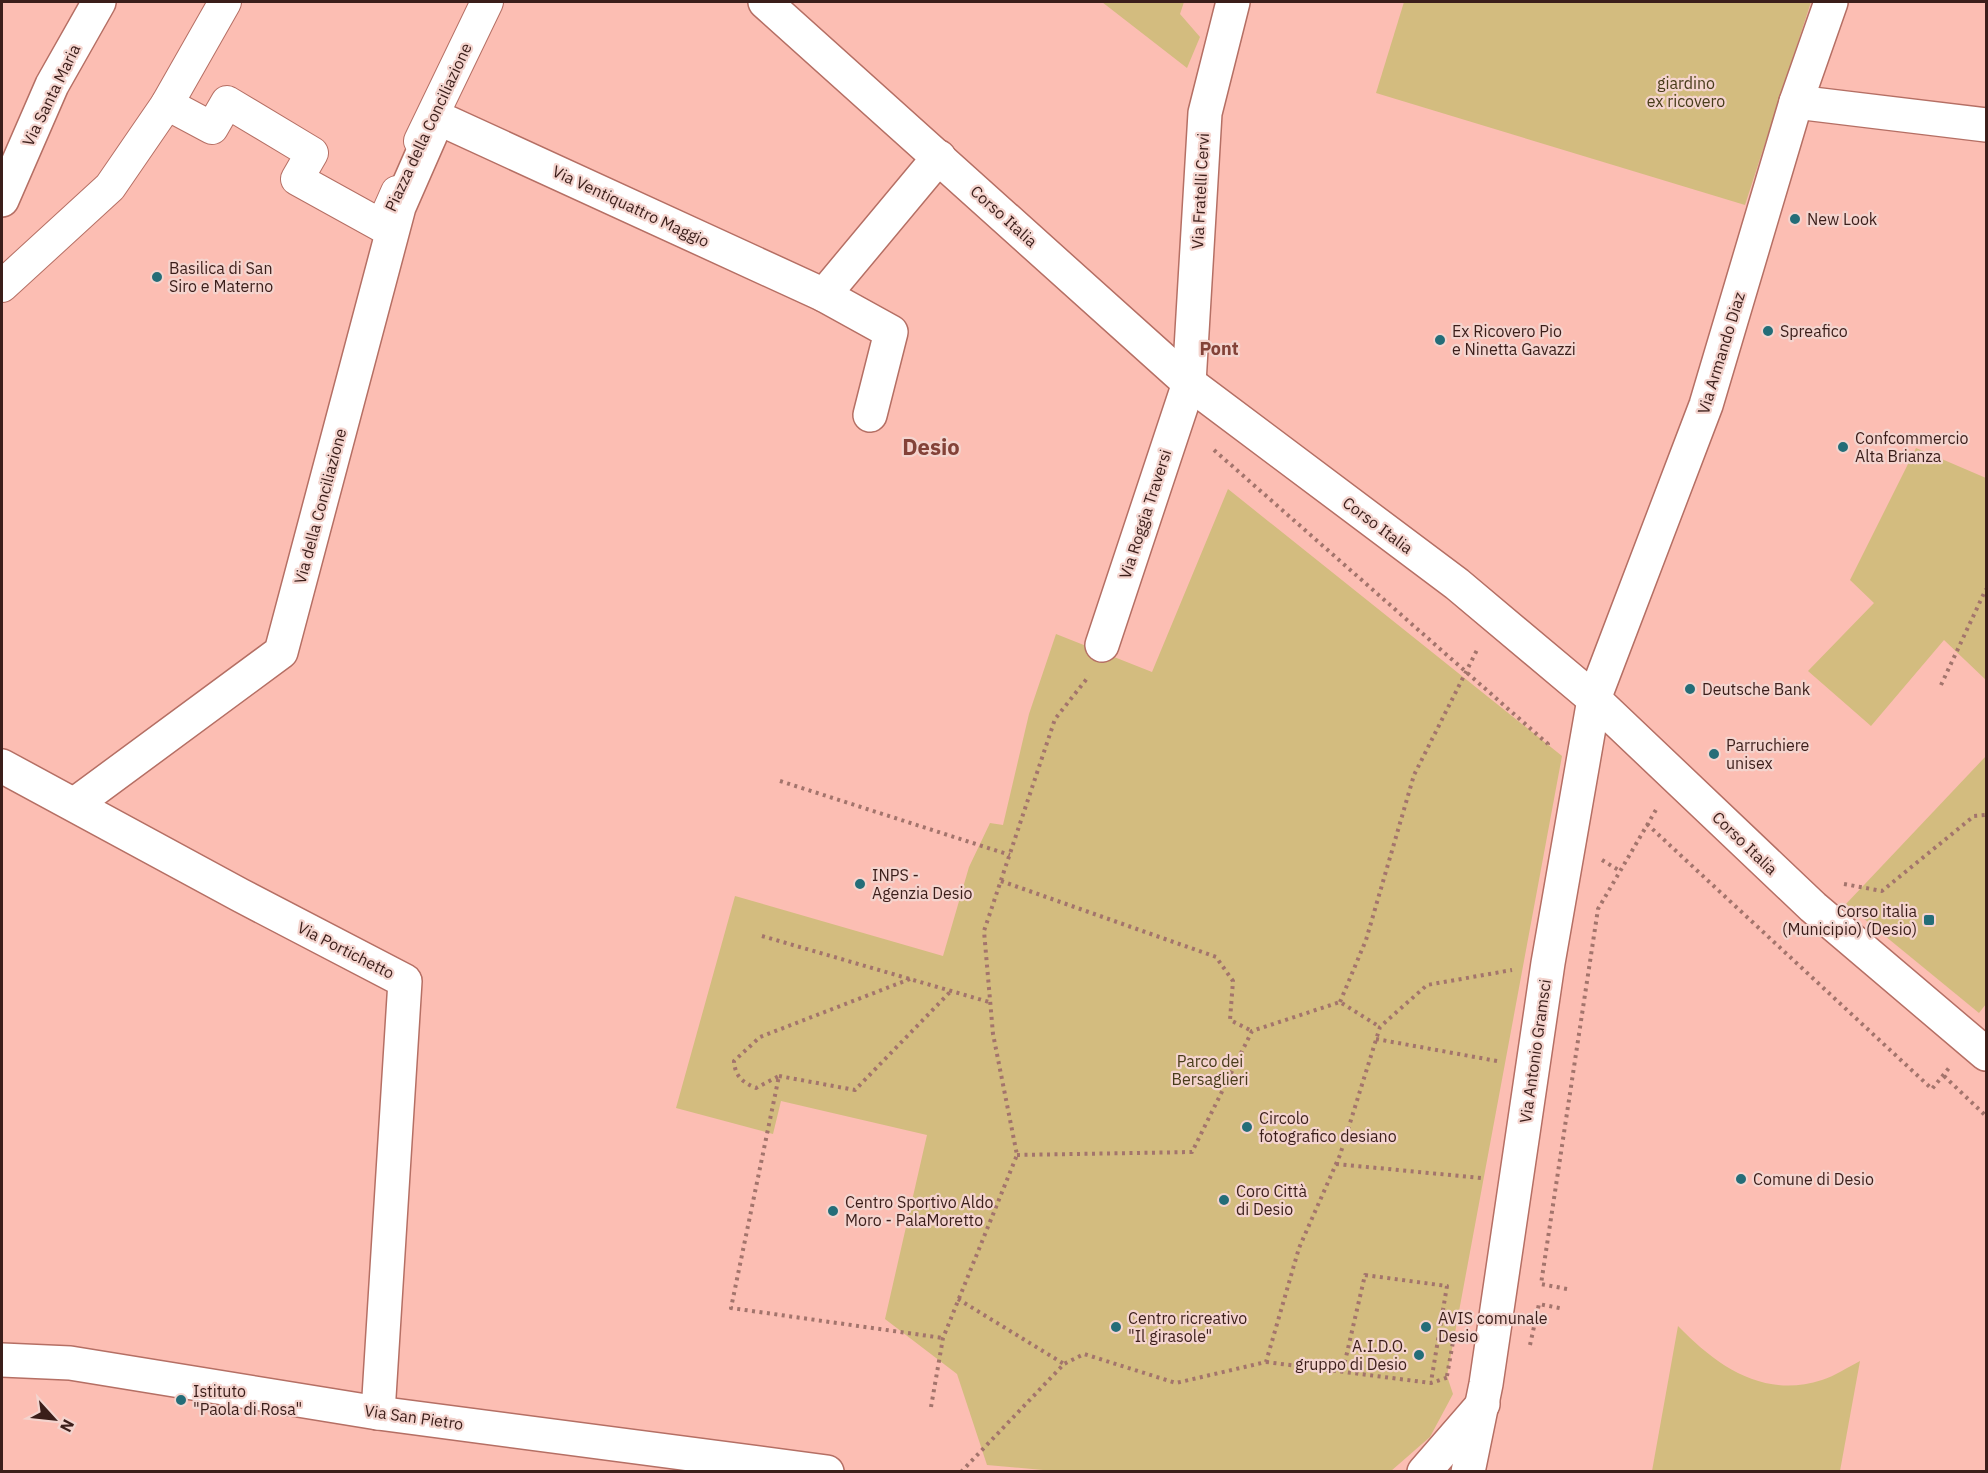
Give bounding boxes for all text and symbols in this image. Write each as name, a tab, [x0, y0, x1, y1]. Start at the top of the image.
street label: Piazza della Conciliazione	[380, 39, 476, 214]
street label: Via Santa Maria	[18, 40, 84, 149]
park label: giardino ex ricovero	[1647, 73, 1725, 111]
street label: Via Fratelli Cervi	[1187, 132, 1213, 250]
street label: Via Ventiquattro Maggio	[549, 161, 713, 251]
street label: Corso Italia	[967, 181, 1042, 251]
place label: New Look	[1807, 209, 1878, 229]
marker: New Look	[1788, 212, 1802, 226]
place label: Basilica di San Siro e Materno	[169, 258, 273, 296]
marker: Basilica di San Siro e Materno	[150, 270, 164, 284]
street label: Via Armando Diaz	[1693, 290, 1749, 416]
place label: Ex Ricovero Pio e Ninetta Gavazzi	[1452, 321, 1576, 359]
place label: Spreafico	[1780, 321, 1848, 341]
marker: Spreafico	[1761, 324, 1775, 338]
marker: Ex Ricovero Pio e Ninetta Gavazzi	[1433, 333, 1447, 347]
district label: Pont	[1199, 337, 1239, 360]
street label: Via della Conciliazione	[290, 426, 350, 586]
place label: Confcommercio Alta Brianza	[1855, 428, 1969, 466]
district label: Desio	[902, 432, 960, 461]
marker: Confcommercio Alta Brianza	[1836, 440, 1850, 454]
street label: Via Roggia Traversi	[1115, 447, 1175, 581]
street label: Corso Italia	[1339, 492, 1417, 558]
place label: Deutsche Bank	[1702, 679, 1811, 699]
marker: Deutsche Bank	[1683, 682, 1697, 696]
place label: Parruchiere unisex	[1726, 735, 1810, 773]
marker: Parruchiere unisex	[1707, 747, 1721, 761]
street label: Corso Italia	[1708, 807, 1782, 879]
place label: INPS - Agenzia Desio	[872, 865, 973, 903]
marker: INPS - Agenzia Desio	[853, 877, 867, 891]
place label: Corso italia (Municipio) (Desio)	[1782, 901, 1917, 939]
marker: Corso italia (Municipio) (Desio)	[1922, 913, 1936, 927]
street label: Via Portichetto	[294, 917, 398, 983]
street label: Via Antonio Gramsci	[1515, 978, 1555, 1124]
park label: Parco dei Bersaglieri	[1172, 1051, 1248, 1089]
place label: Circolo fotografico desiano	[1259, 1108, 1397, 1146]
marker: Circolo fotografico desiano	[1240, 1120, 1254, 1134]
place label: Comune di Desio	[1753, 1169, 1874, 1189]
marker: Comune di Desio	[1734, 1172, 1748, 1186]
place label: Coro Città di Desio	[1236, 1181, 1307, 1219]
place label: Centro Sportivo Aldo Moro - PalaMoretto	[845, 1192, 993, 1230]
marker: Coro Città di Desio	[1217, 1193, 1231, 1207]
marker: Centro Sportivo Aldo Moro - PalaMoretto	[826, 1204, 840, 1218]
place label: Centro ricreativo "Il girasole"	[1128, 1308, 1247, 1346]
place label: AVIS comunale Desio	[1438, 1308, 1548, 1346]
marker: Centro ricreativo "Il girasole"	[1109, 1320, 1123, 1334]
marker: AVIS comunale Desio	[1419, 1320, 1433, 1334]
place label: A.I.D.O. gruppo di Desio	[1295, 1336, 1407, 1374]
marker: A.I.D.O. gruppo di Desio	[1412, 1348, 1426, 1362]
place label: Istituto "Paola di Rosa"	[193, 1381, 302, 1419]
north arrow	[24, 1389, 84, 1449]
marker: Istituto "Paola di Rosa"	[174, 1393, 188, 1407]
street label: Via San Pietro	[363, 1400, 465, 1434]
text: N	[56, 1416, 79, 1436]

